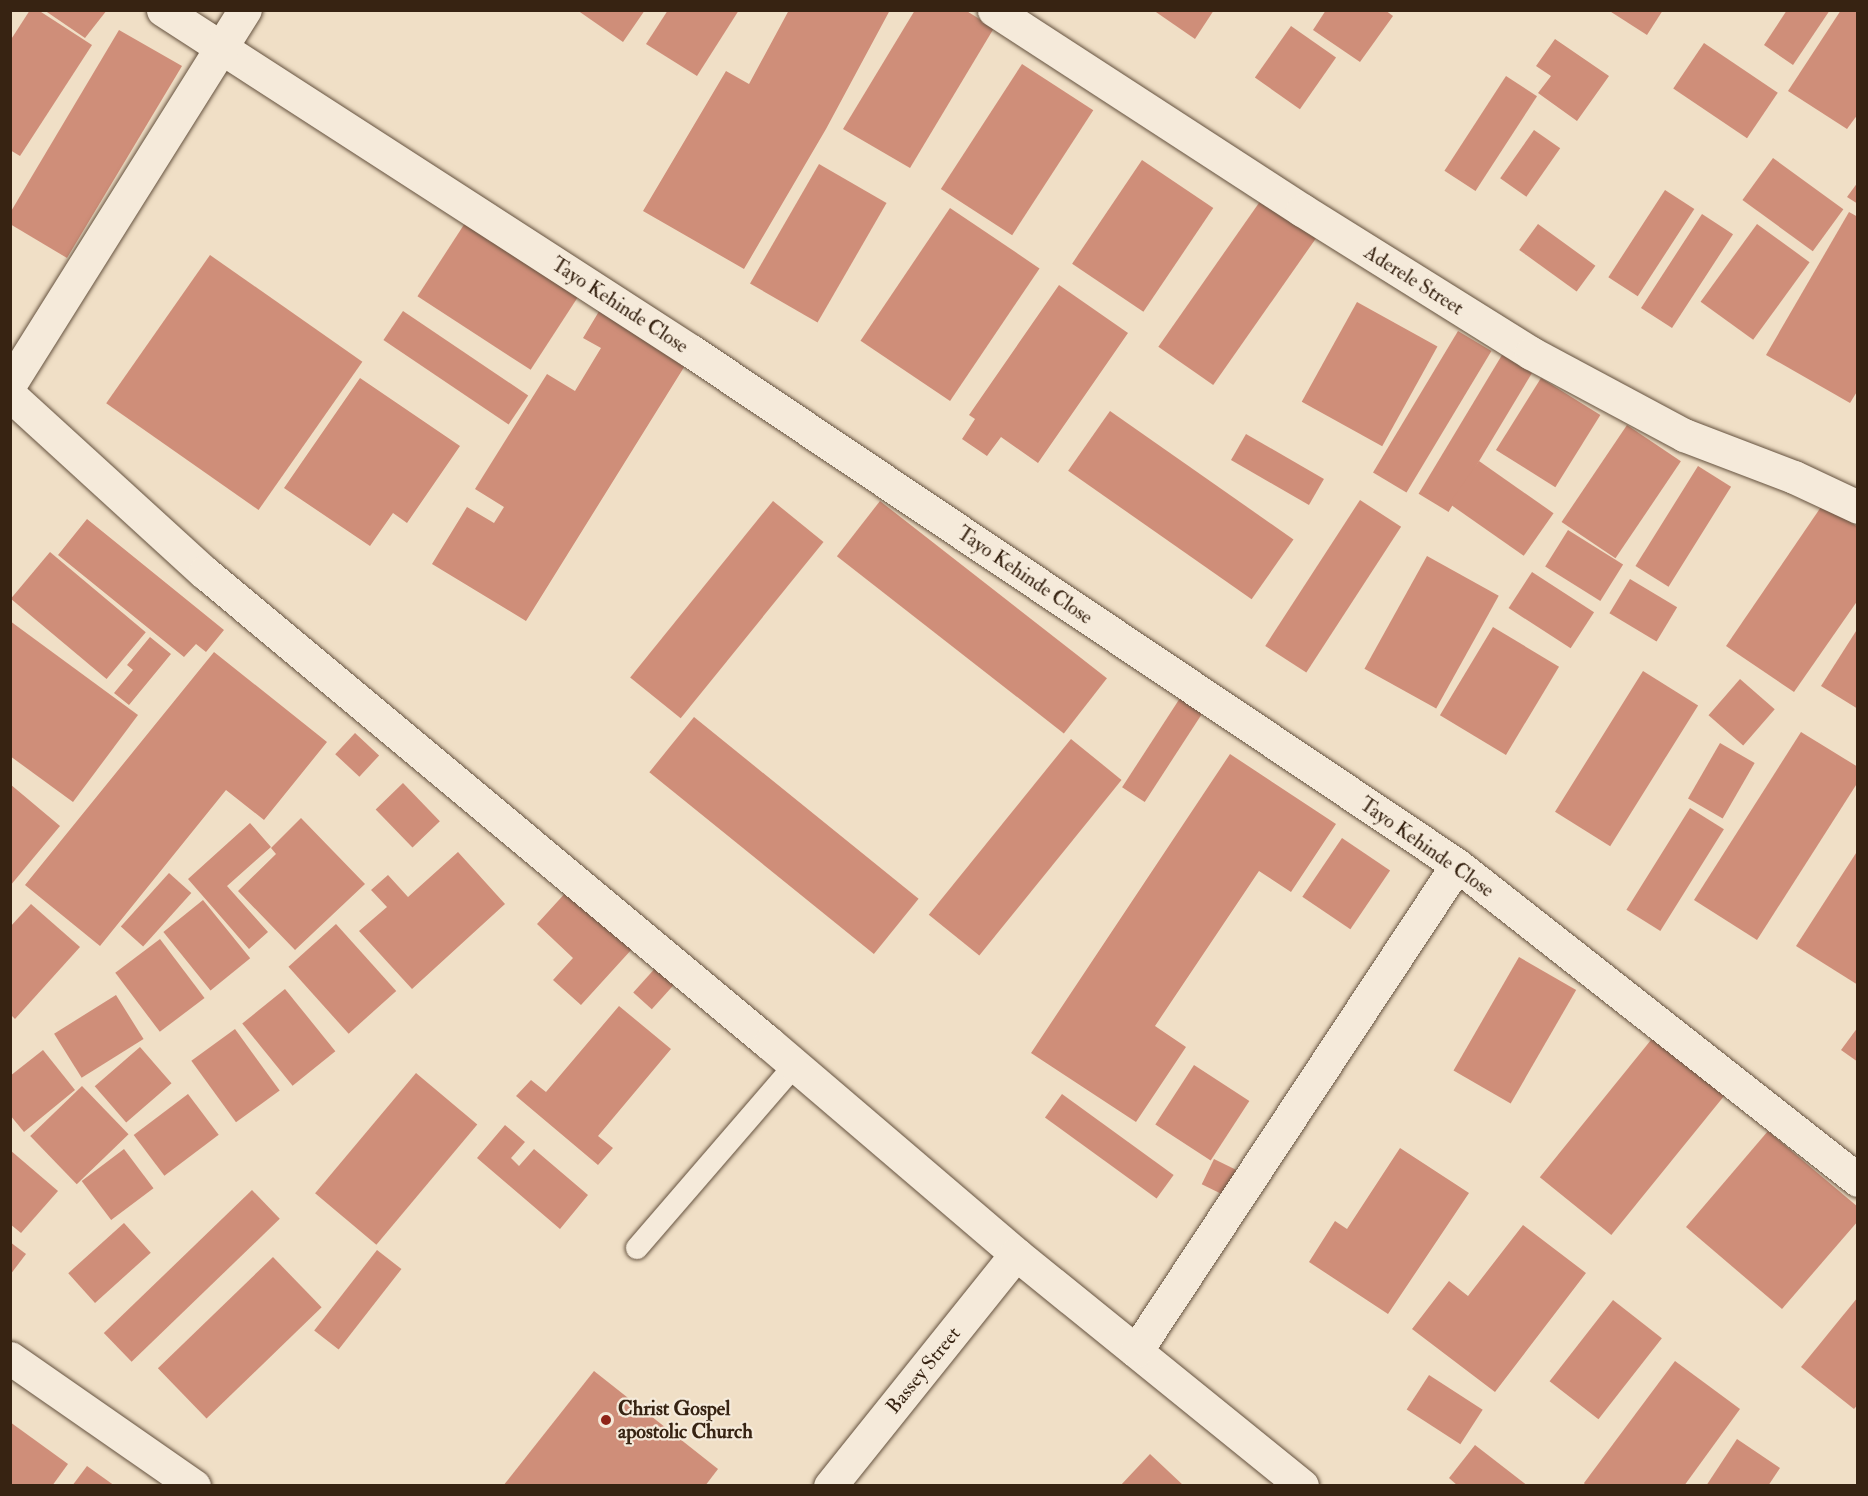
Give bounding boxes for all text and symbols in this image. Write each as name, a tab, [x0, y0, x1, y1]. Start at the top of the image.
street label: Aderele Street	[1360, 240, 1468, 320]
street label: Tayo Kehinde Close	[547, 252, 693, 358]
street label: Tayo Kehinde Close	[953, 521, 1097, 629]
street label: Tayo Kehinde Close	[1355, 792, 1499, 902]
street label: Bassey Street	[881, 1322, 965, 1418]
place label: Christ Gospel apostolic Church	[618, 1396, 753, 1443]
marker: Christ Gospel apostolic Church	[599, 1413, 613, 1427]

